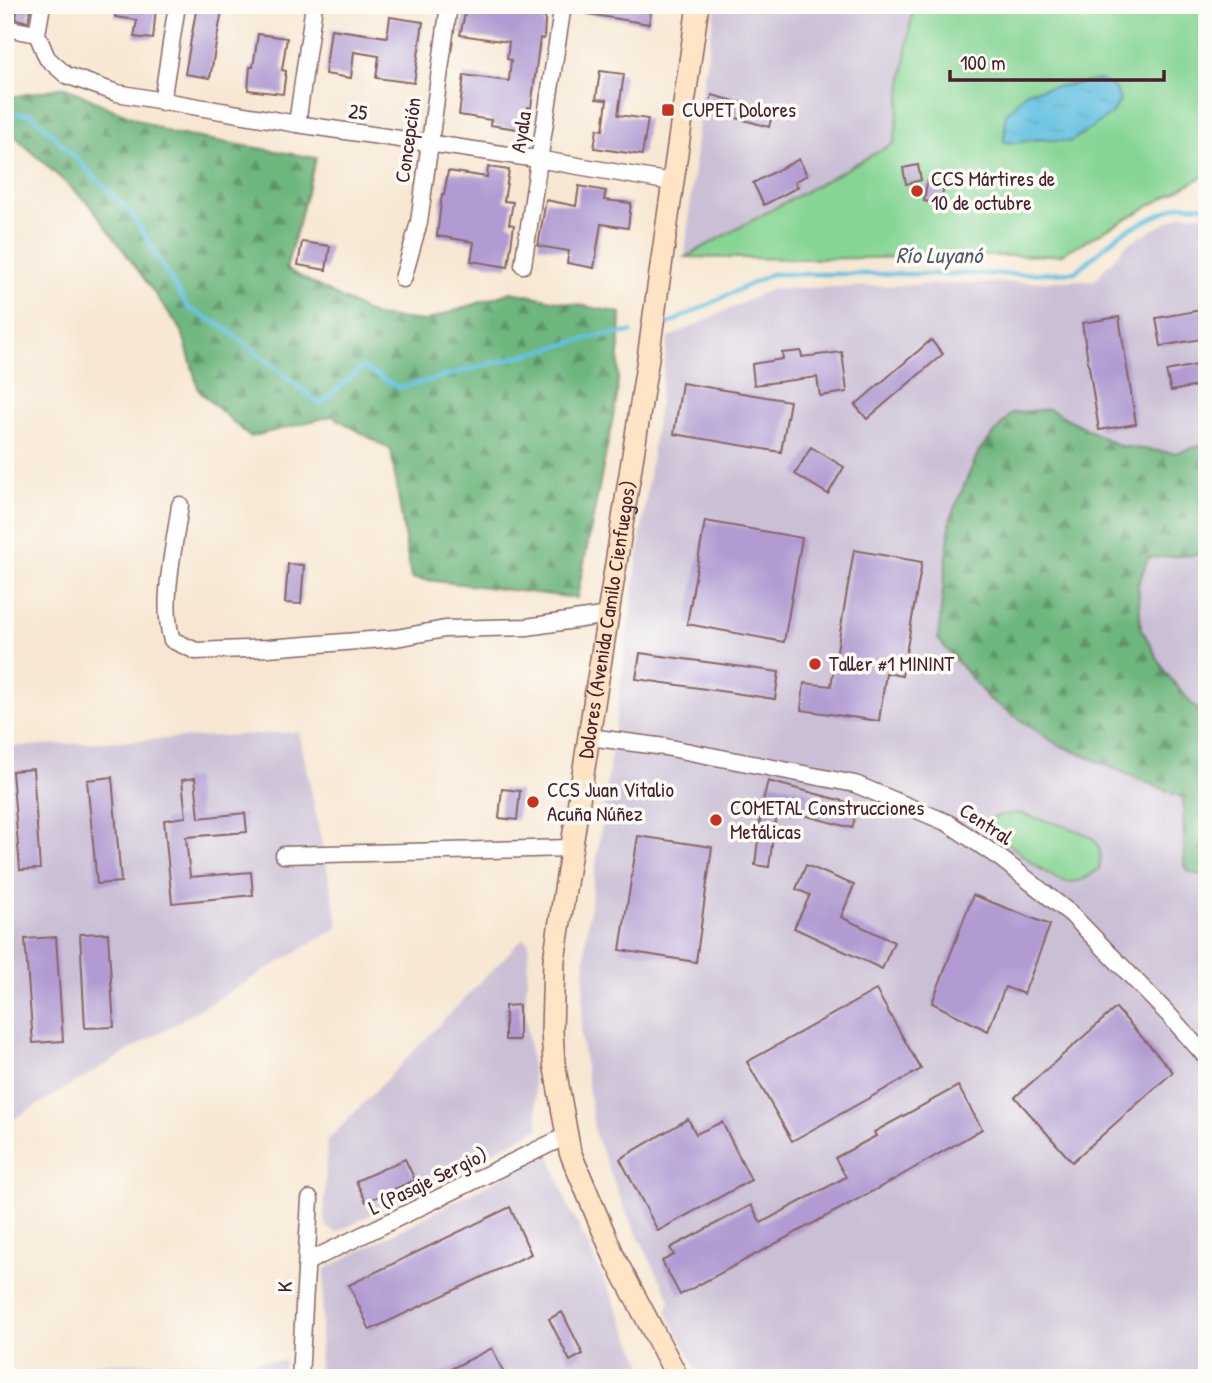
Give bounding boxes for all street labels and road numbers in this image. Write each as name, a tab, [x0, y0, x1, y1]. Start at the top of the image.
street label: Concepción	[387, 95, 428, 184]
street label: 25	[347, 96, 369, 127]
street label: Ayala	[503, 109, 538, 155]
street label: Dolores (Avenida Camilo Cienfuegos)	[571, 478, 643, 760]
street label: Central	[954, 795, 1019, 852]
street label: L (Pasaje Sergio)	[364, 1139, 492, 1222]
street label: K	[270, 1281, 299, 1293]

